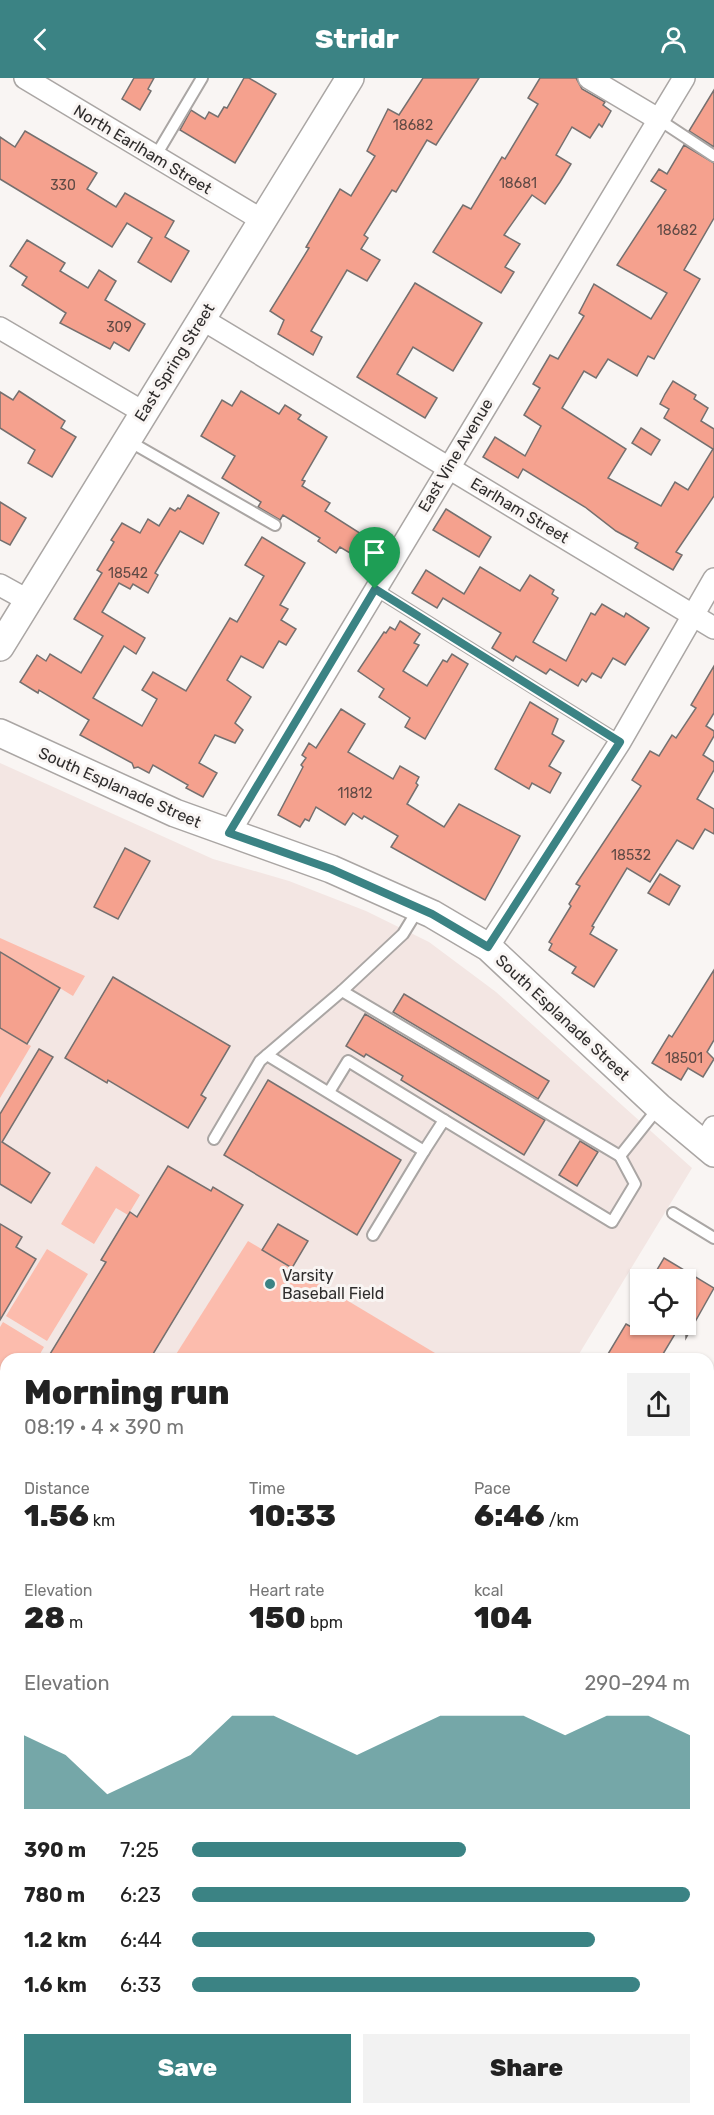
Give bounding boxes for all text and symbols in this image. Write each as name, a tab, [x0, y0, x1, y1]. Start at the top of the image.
icon: back	[24, 23, 57, 56]
text: Stridr	[315, 23, 399, 55]
icon: person	[657, 23, 690, 56]
street label: North Earlham Street	[70, 101, 215, 198]
house number: 18682	[393, 117, 433, 134]
house number: 18681	[499, 175, 537, 192]
house number: 330	[50, 177, 76, 194]
house number: 18682	[657, 222, 697, 239]
street label: East Spring Street	[130, 300, 218, 425]
house number: 309	[106, 319, 132, 336]
street label: East Vine Avenue	[414, 395, 497, 515]
street label: Earlham Street	[467, 474, 572, 547]
pin	[349, 527, 400, 589]
icon: arrive	[358, 536, 391, 569]
house number: 18542	[108, 565, 148, 582]
street label: South Esplanade Street	[36, 743, 204, 832]
house number: 11812	[337, 785, 373, 802]
house number: 18532	[611, 847, 651, 864]
street label: South Esplanade Street	[492, 950, 633, 1084]
house number: 18501	[665, 1050, 703, 1067]
place label: Varsity Baseball Field	[282, 1266, 384, 1303]
map controls	[630, 1269, 696, 1335]
button: locate	[630, 1269, 696, 1335]
marker: Varsity Baseball Field	[263, 1277, 277, 1291]
text: Morning run	[24, 1373, 229, 1412]
button: share	[627, 1373, 690, 1436]
text: 08:19 · 4 × 390 m	[24, 1415, 184, 1439]
text: Distance	[24, 1479, 90, 1498]
text: Time	[249, 1479, 285, 1498]
text: Pace	[474, 1479, 511, 1498]
text: 1.56	[24, 1498, 89, 1534]
text: 10:33	[249, 1498, 336, 1534]
text: 6:46	[474, 1498, 545, 1534]
text: km	[89, 1511, 115, 1530]
text: /km	[545, 1511, 579, 1530]
text: Elevation	[24, 1581, 93, 1600]
text: Heart rate	[249, 1581, 324, 1600]
text: kcal	[474, 1581, 503, 1600]
text: 28	[24, 1600, 65, 1636]
text: 150	[249, 1600, 306, 1636]
text: 104	[474, 1600, 532, 1636]
text: m	[65, 1613, 83, 1632]
text: bpm	[306, 1613, 343, 1632]
text: Elevation	[24, 1671, 110, 1695]
text: 290–294 m	[585, 1671, 690, 1695]
text: 390 m	[24, 1838, 86, 1862]
text: 7:25	[120, 1838, 159, 1862]
text: 780 m	[24, 1883, 85, 1907]
text: 6:23	[120, 1883, 161, 1907]
text: 1.2 km	[24, 1928, 87, 1952]
text: 6:44	[120, 1928, 162, 1952]
text: 1.6 km	[24, 1973, 87, 1997]
text: 6:33	[120, 1973, 161, 1997]
button: Save	[24, 2034, 351, 2103]
button: Share	[363, 2034, 690, 2103]

